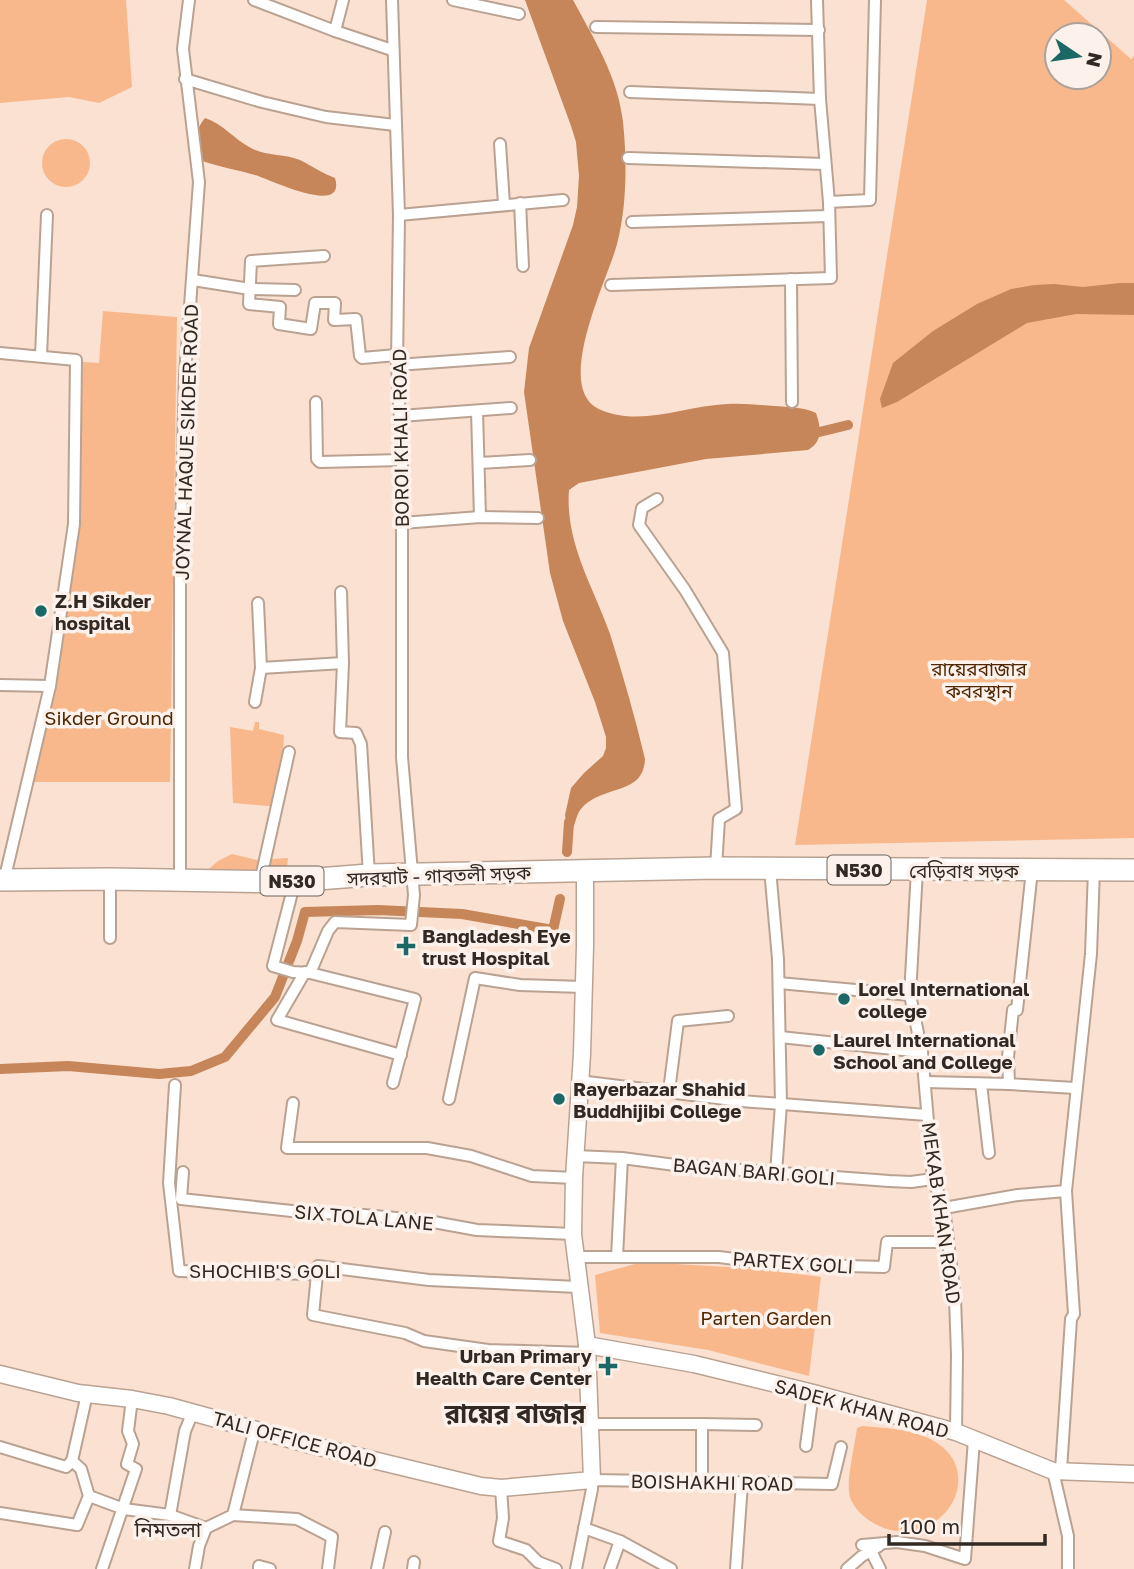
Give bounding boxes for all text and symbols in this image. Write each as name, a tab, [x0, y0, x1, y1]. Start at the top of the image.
north arrow	[1043, 21, 1113, 91]
text: N	[1082, 50, 1108, 70]
street label: JOYNAL HAQUE SIKDER ROAD	[170, 303, 202, 581]
street label: BOROI KHALI ROAD	[387, 348, 413, 528]
place label: Z.H Sikder hospital	[55, 589, 152, 634]
marker: Z.H Sikder hospital	[33, 603, 49, 619]
park label: রায়েরবাজার কবরস্থান	[930, 657, 1027, 702]
park label: Sikder Ground	[44, 706, 174, 729]
road number: N530	[828, 856, 890, 884]
street label: বেড়িবাধ সড়ক	[909, 859, 1020, 882]
street label: সদরঘাট - গাবতলী সড়ক	[346, 860, 532, 890]
road number: N530	[260, 866, 324, 896]
place label: Bangladesh Eye trust Hospital	[422, 924, 571, 969]
marker: Bangladesh Eye trust Hospital	[396, 936, 416, 956]
place label: Lorel International college	[858, 977, 1029, 1022]
marker: Lorel International college	[836, 991, 852, 1007]
place label: Laurel International School and College	[833, 1028, 1016, 1073]
marker: Laurel International School and College	[811, 1042, 827, 1058]
place label: Rayerbazar Shahid Buddhijibi College	[573, 1077, 746, 1122]
marker: Rayerbazar Shahid Buddhijibi College	[551, 1091, 567, 1107]
street label: MEKAB KHAN ROAD	[918, 1120, 966, 1306]
street label: BAGAN BARI GOLI	[672, 1152, 836, 1190]
street label: SIX TOLA LANE	[293, 1199, 435, 1235]
street label: PARTEX GOLI	[732, 1246, 854, 1278]
street label: SHOCHIB'S GOLI	[189, 1259, 341, 1282]
park label: Parten Garden	[700, 1306, 832, 1329]
place label: Urban Primary Health Care Center	[415, 1344, 593, 1389]
marker: Urban Primary Health Care Center	[598, 1356, 618, 1376]
street label: SADEK KHAN ROAD	[772, 1374, 952, 1442]
district label: রায়ের বাজার	[443, 1398, 586, 1429]
street label: TALI OFFICE ROAD	[210, 1406, 380, 1472]
street label: BOISHAKHI ROAD	[630, 1469, 794, 1495]
scale bar	[889, 1502, 1045, 1546]
text: 100 m	[900, 1513, 960, 1539]
district label: নিমতলা	[134, 1516, 202, 1542]

